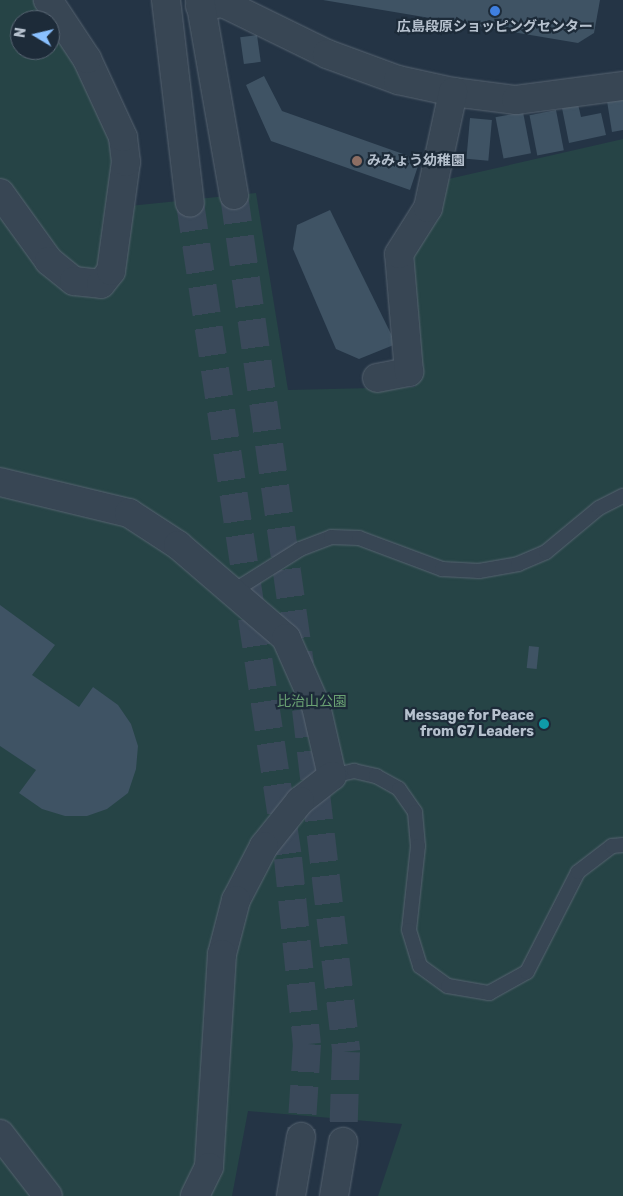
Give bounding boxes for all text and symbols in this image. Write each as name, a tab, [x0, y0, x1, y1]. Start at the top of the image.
marker: 広島段原ショッピングセンター	[489, 5, 501, 17]
north arrow	[10, 10, 60, 60]
place label: 広島段原ショッピングセンター	[397, 19, 593, 35]
text: N	[11, 26, 30, 39]
place label: みみょう幼稚園	[367, 153, 465, 169]
marker: みみょう幼稚園	[351, 155, 363, 167]
park label: 比治山公園	[277, 694, 347, 710]
place label: Message for Peace from G7 Leaders	[404, 708, 534, 740]
marker: Message for Peace from G7 Leaders	[538, 718, 550, 730]

